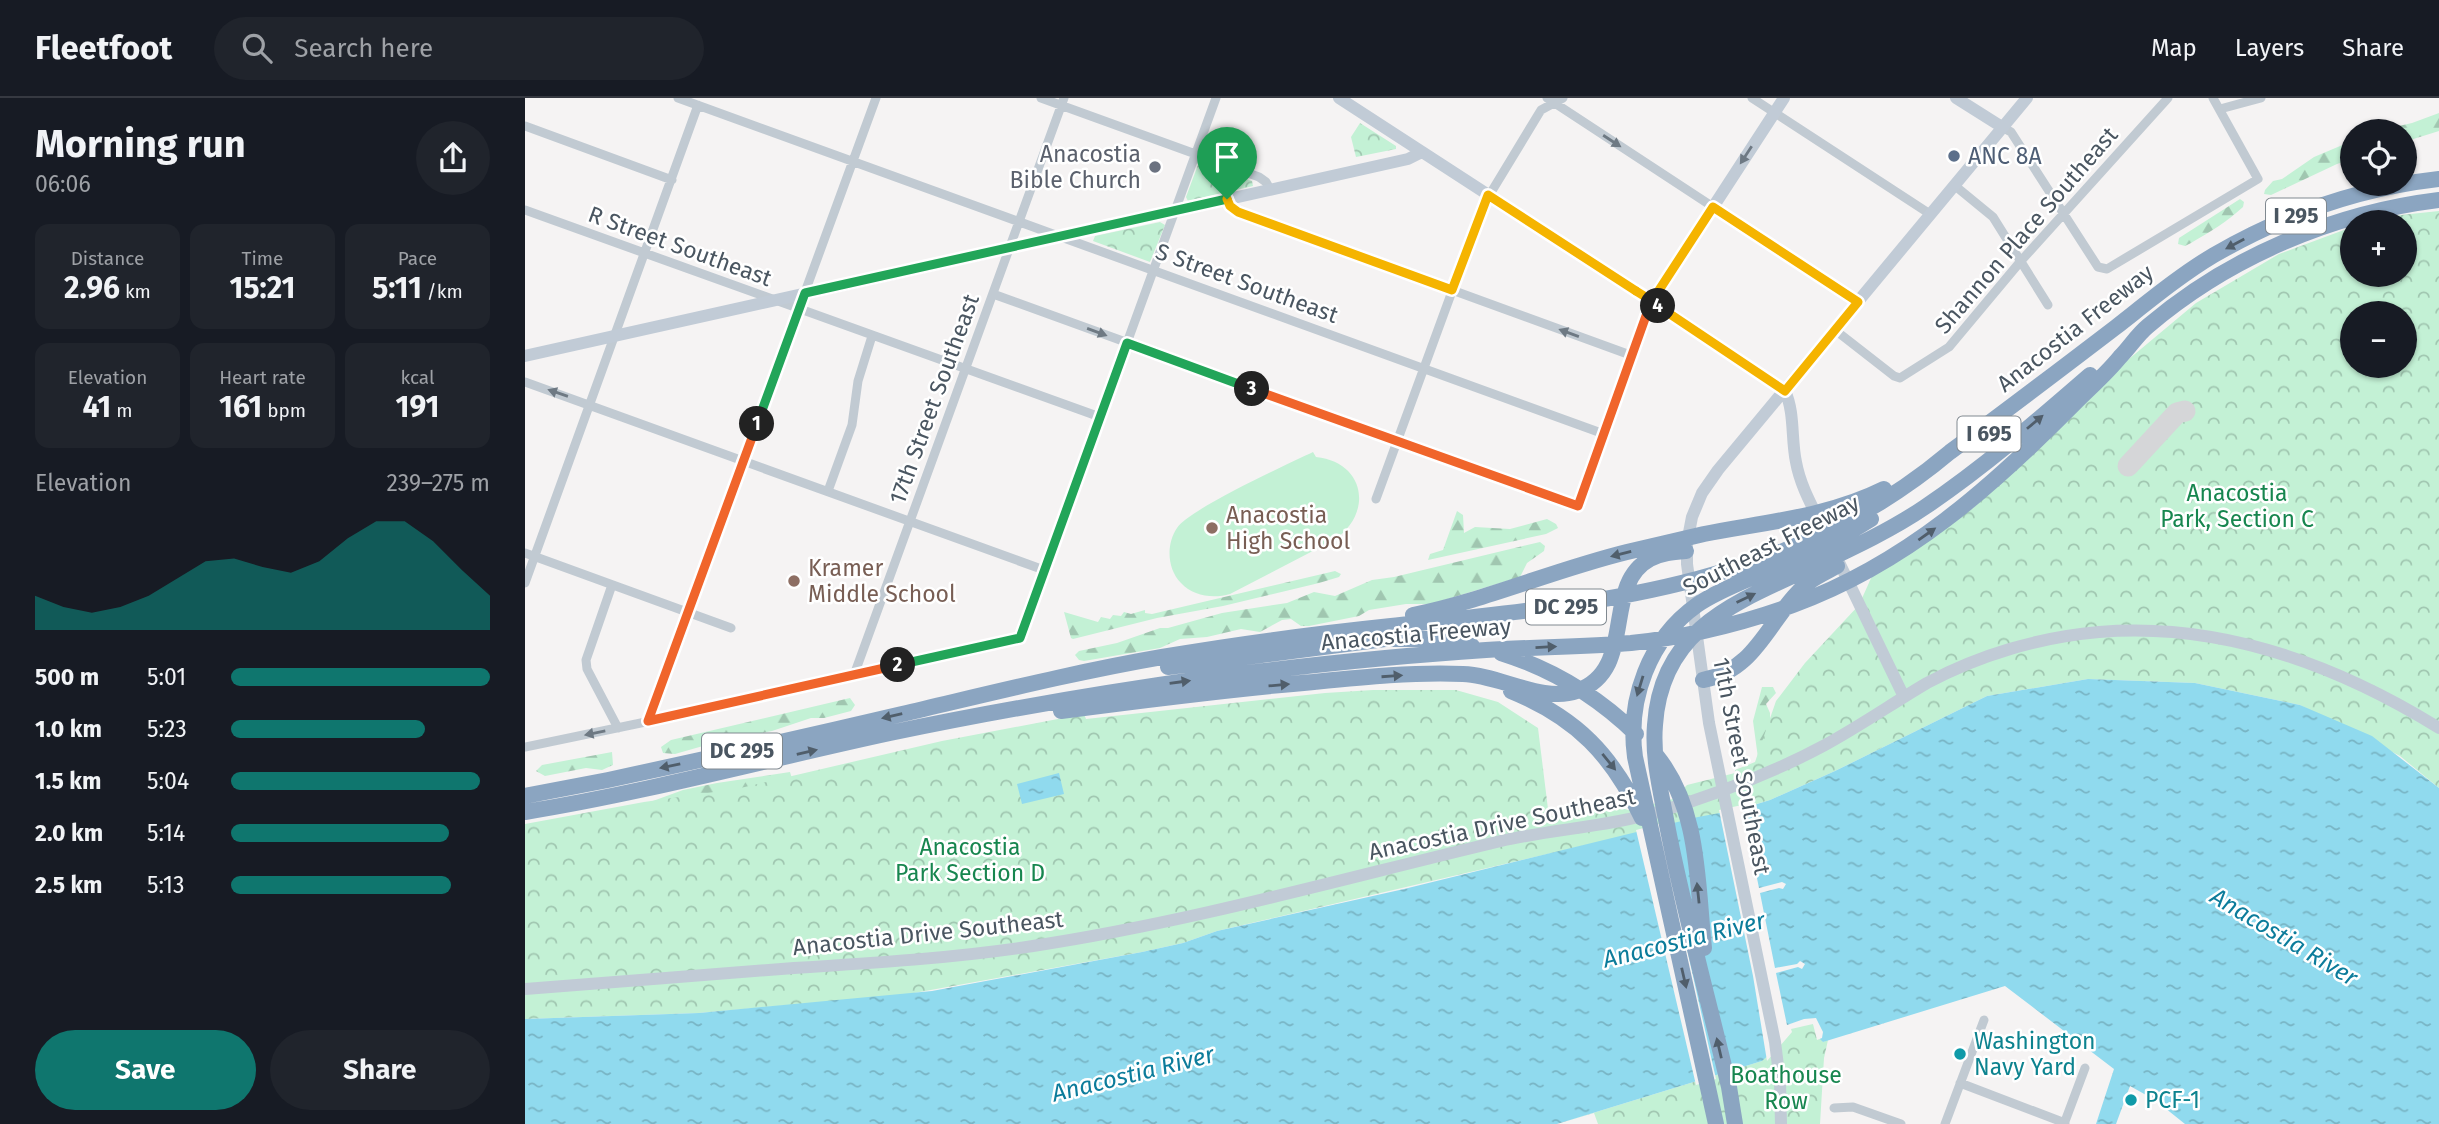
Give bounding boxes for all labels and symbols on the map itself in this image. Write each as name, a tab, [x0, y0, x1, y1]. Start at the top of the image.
street label: Shannon Place Southeast	[1929, 120, 2124, 339]
pin	[1197, 127, 1257, 199]
one-way arrow	[1603, 135, 1622, 148]
place label: Anacostia Bible Church	[1009, 140, 1141, 194]
place label: ANC 8A	[1968, 142, 2043, 170]
one-way arrow	[1740, 145, 1753, 165]
marker: ANC 8A	[1946, 148, 1962, 164]
marker: Anacostia Bible Church	[1147, 159, 1163, 175]
road number: I 295	[2266, 198, 2326, 234]
street label: R Street Southeast	[584, 200, 776, 292]
street label: S Street Southeast	[1152, 237, 1343, 329]
one-way arrow	[2225, 238, 2245, 250]
street label: Anacostia Freeway	[1991, 258, 2159, 398]
pin: 4	[1641, 288, 1675, 324]
street label: 17th Street Southeast	[883, 290, 985, 508]
one-way arrow	[1086, 327, 1107, 338]
one-way arrow	[1558, 327, 1579, 338]
pin: 3	[1235, 372, 1269, 406]
one-way arrow	[547, 387, 568, 398]
pin: 1	[740, 406, 775, 442]
one-way arrow	[2027, 415, 2044, 430]
road number: I 695	[1957, 416, 2021, 452]
park label: Anacostia Park, Section C	[2160, 479, 2314, 533]
street label: Southeast Freeway	[1678, 488, 1865, 602]
place label: Anacostia High School	[1226, 501, 1351, 555]
marker: Anacostia High School	[1204, 520, 1220, 536]
one-way arrow	[1918, 527, 1936, 541]
one-way arrow	[1610, 549, 1632, 560]
place label: Kramer Middle School	[808, 554, 956, 608]
marker: Kramer Middle School	[786, 573, 802, 589]
road number: DC 295	[1526, 589, 1606, 624]
one-way arrow	[1736, 592, 1756, 603]
street label: Anacostia Freeway	[1320, 612, 1513, 656]
one-way arrow	[1535, 641, 1557, 652]
pin: 2	[881, 648, 915, 682]
street label: 11th Street Southeast	[1707, 655, 1777, 878]
one-way arrow	[1381, 670, 1403, 681]
one-way arrow	[1169, 676, 1191, 687]
one-way arrow	[1635, 676, 1645, 697]
one-way arrow	[1268, 679, 1290, 690]
one-way arrow	[881, 711, 903, 722]
one-way arrow	[584, 727, 606, 738]
road number: DC 295	[702, 734, 782, 768]
one-way arrow	[797, 746, 819, 757]
one-way arrow	[1601, 753, 1616, 770]
one-way arrow	[659, 761, 681, 772]
street label: Anacostia Drive Southeast	[1366, 782, 1639, 866]
park label: Anacostia Park Section D	[895, 833, 1045, 887]
one-way arrow	[1692, 882, 1703, 904]
water label: Anacostia River	[2205, 882, 2363, 992]
street label: Anacostia Drive Southeast	[791, 905, 1065, 961]
water label: Anacostia River	[1599, 906, 1769, 974]
one-way arrow	[1679, 967, 1690, 989]
place label: Washington Navy Yard	[1974, 1027, 2096, 1081]
one-way arrow	[1714, 1037, 1725, 1059]
water label: Anacostia River	[1048, 1040, 1218, 1108]
marker: Washington Navy Yard	[1952, 1046, 1968, 1062]
park label: Boathouse Row	[1730, 1061, 1842, 1115]
place label: PCF-1	[2145, 1086, 2200, 1114]
marker: PCF-1	[2123, 1092, 2139, 1108]

